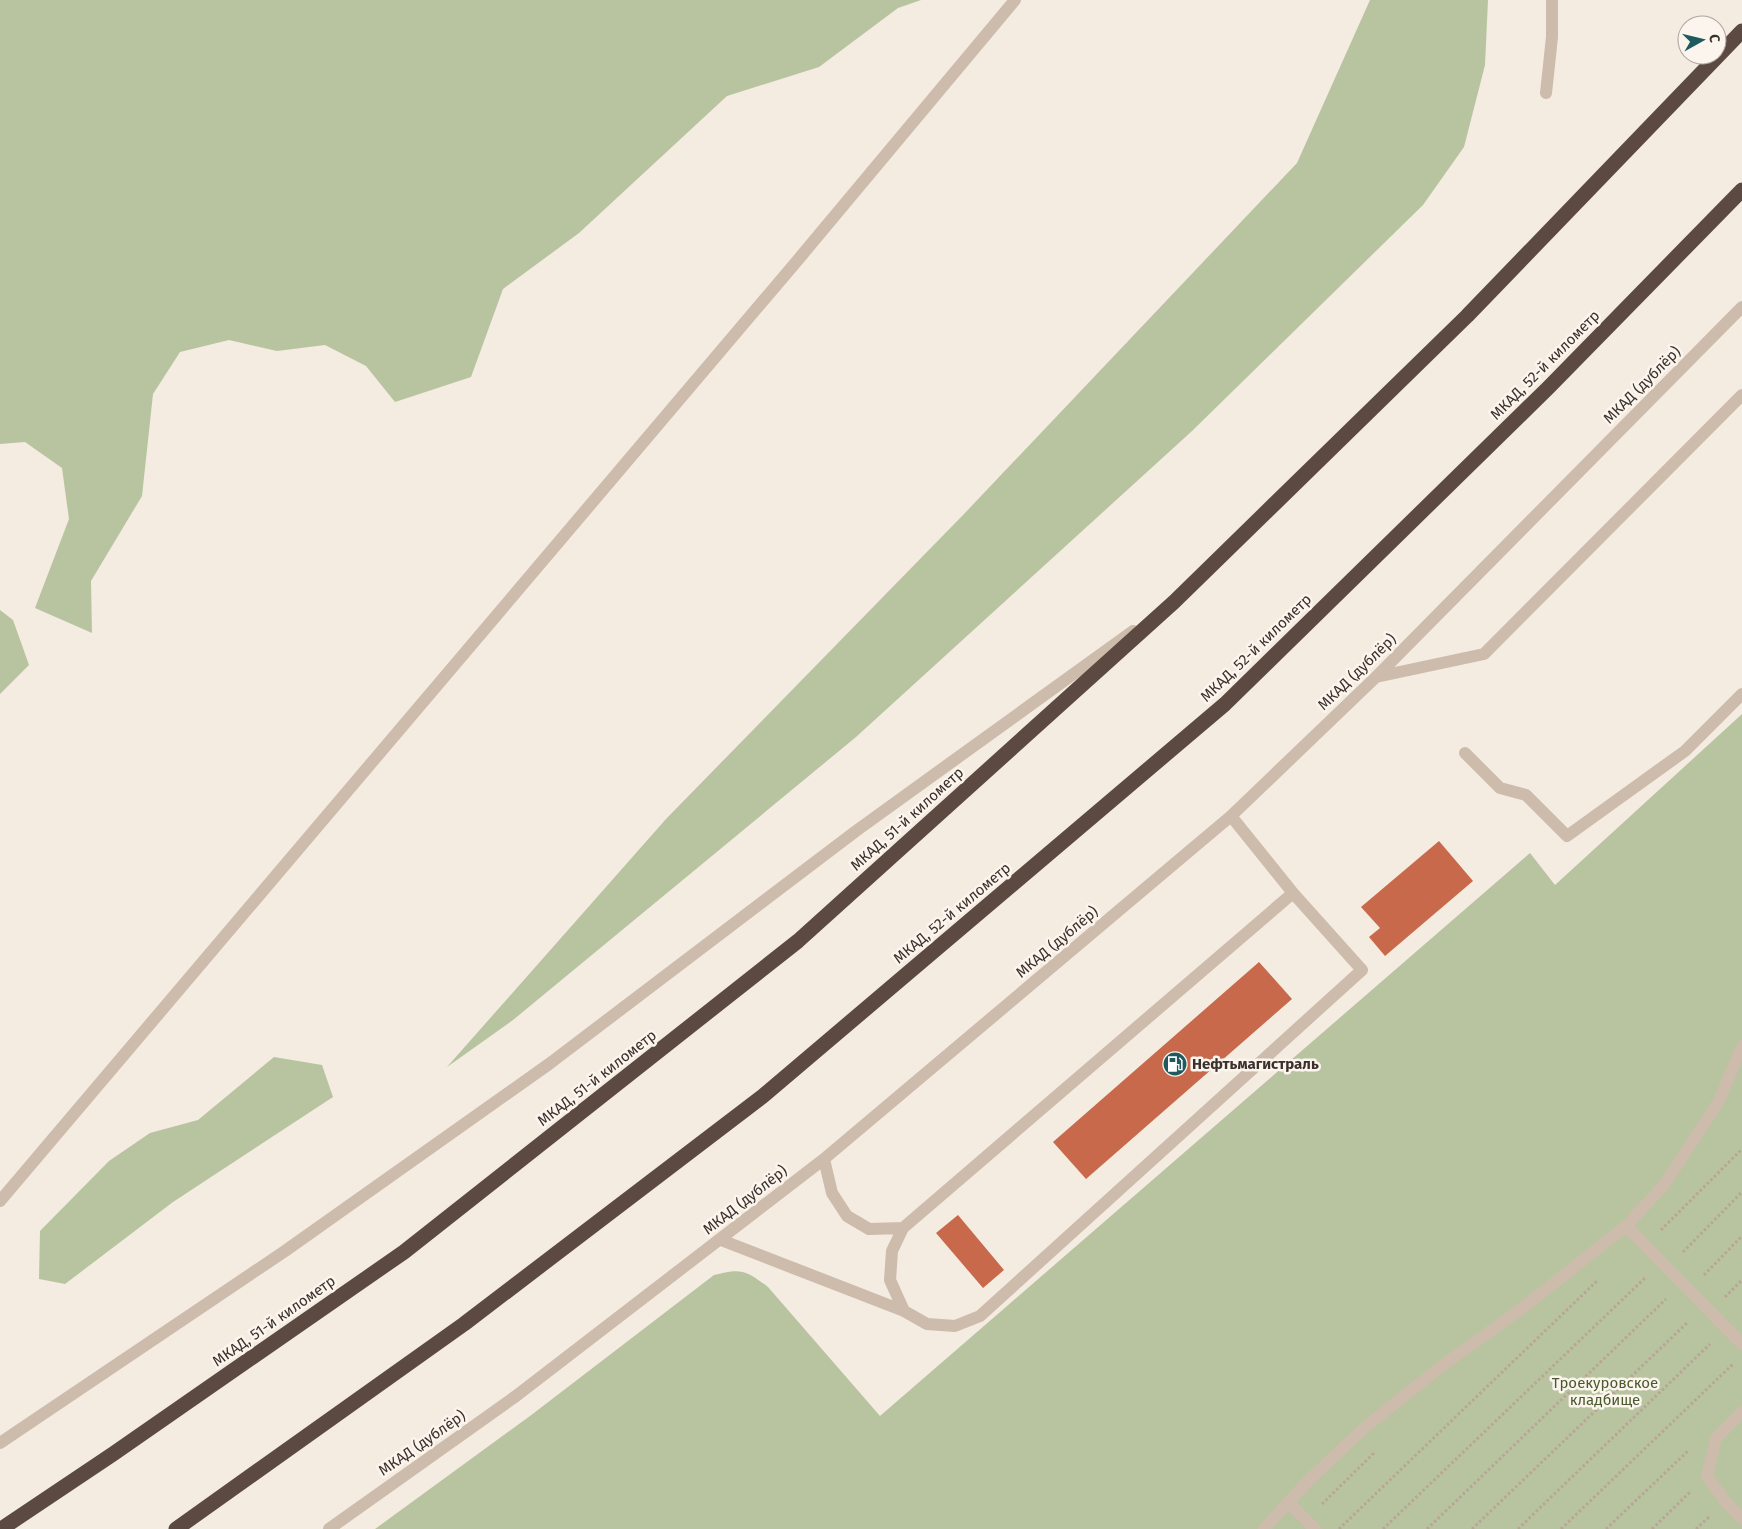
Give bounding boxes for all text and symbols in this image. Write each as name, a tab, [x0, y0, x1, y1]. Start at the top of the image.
north arrow	[1677, 15, 1727, 65]
text: С	[1705, 33, 1723, 43]
street label: МКАД, 52-й километр	[1487, 307, 1603, 423]
street label: МКАД (дублёр)	[1600, 342, 1685, 427]
street label: МКАД, 52-й километр	[1197, 590, 1315, 706]
street label: МКАД (дублёр)	[1314, 630, 1400, 714]
street label: МКАД, 51-й километр	[847, 763, 967, 875]
street label: МКАД, 52-й километр	[890, 859, 1014, 967]
street label: МКАД (дублёр)	[1012, 902, 1102, 982]
street label: МКАД, 51-й километр	[534, 1026, 660, 1130]
fuel station icon: Нефтьмагистраль	[1162, 1051, 1188, 1077]
place label: Нефтьмагистраль	[1192, 1055, 1319, 1073]
street label: МКАД (дублёр)	[699, 1161, 791, 1238]
street label: МКАД, 51-й километр	[209, 1272, 339, 1370]
park label: Троекуровское кладбище	[1552, 1374, 1658, 1409]
street label: МКАД (дублёр)	[375, 1406, 469, 1480]

